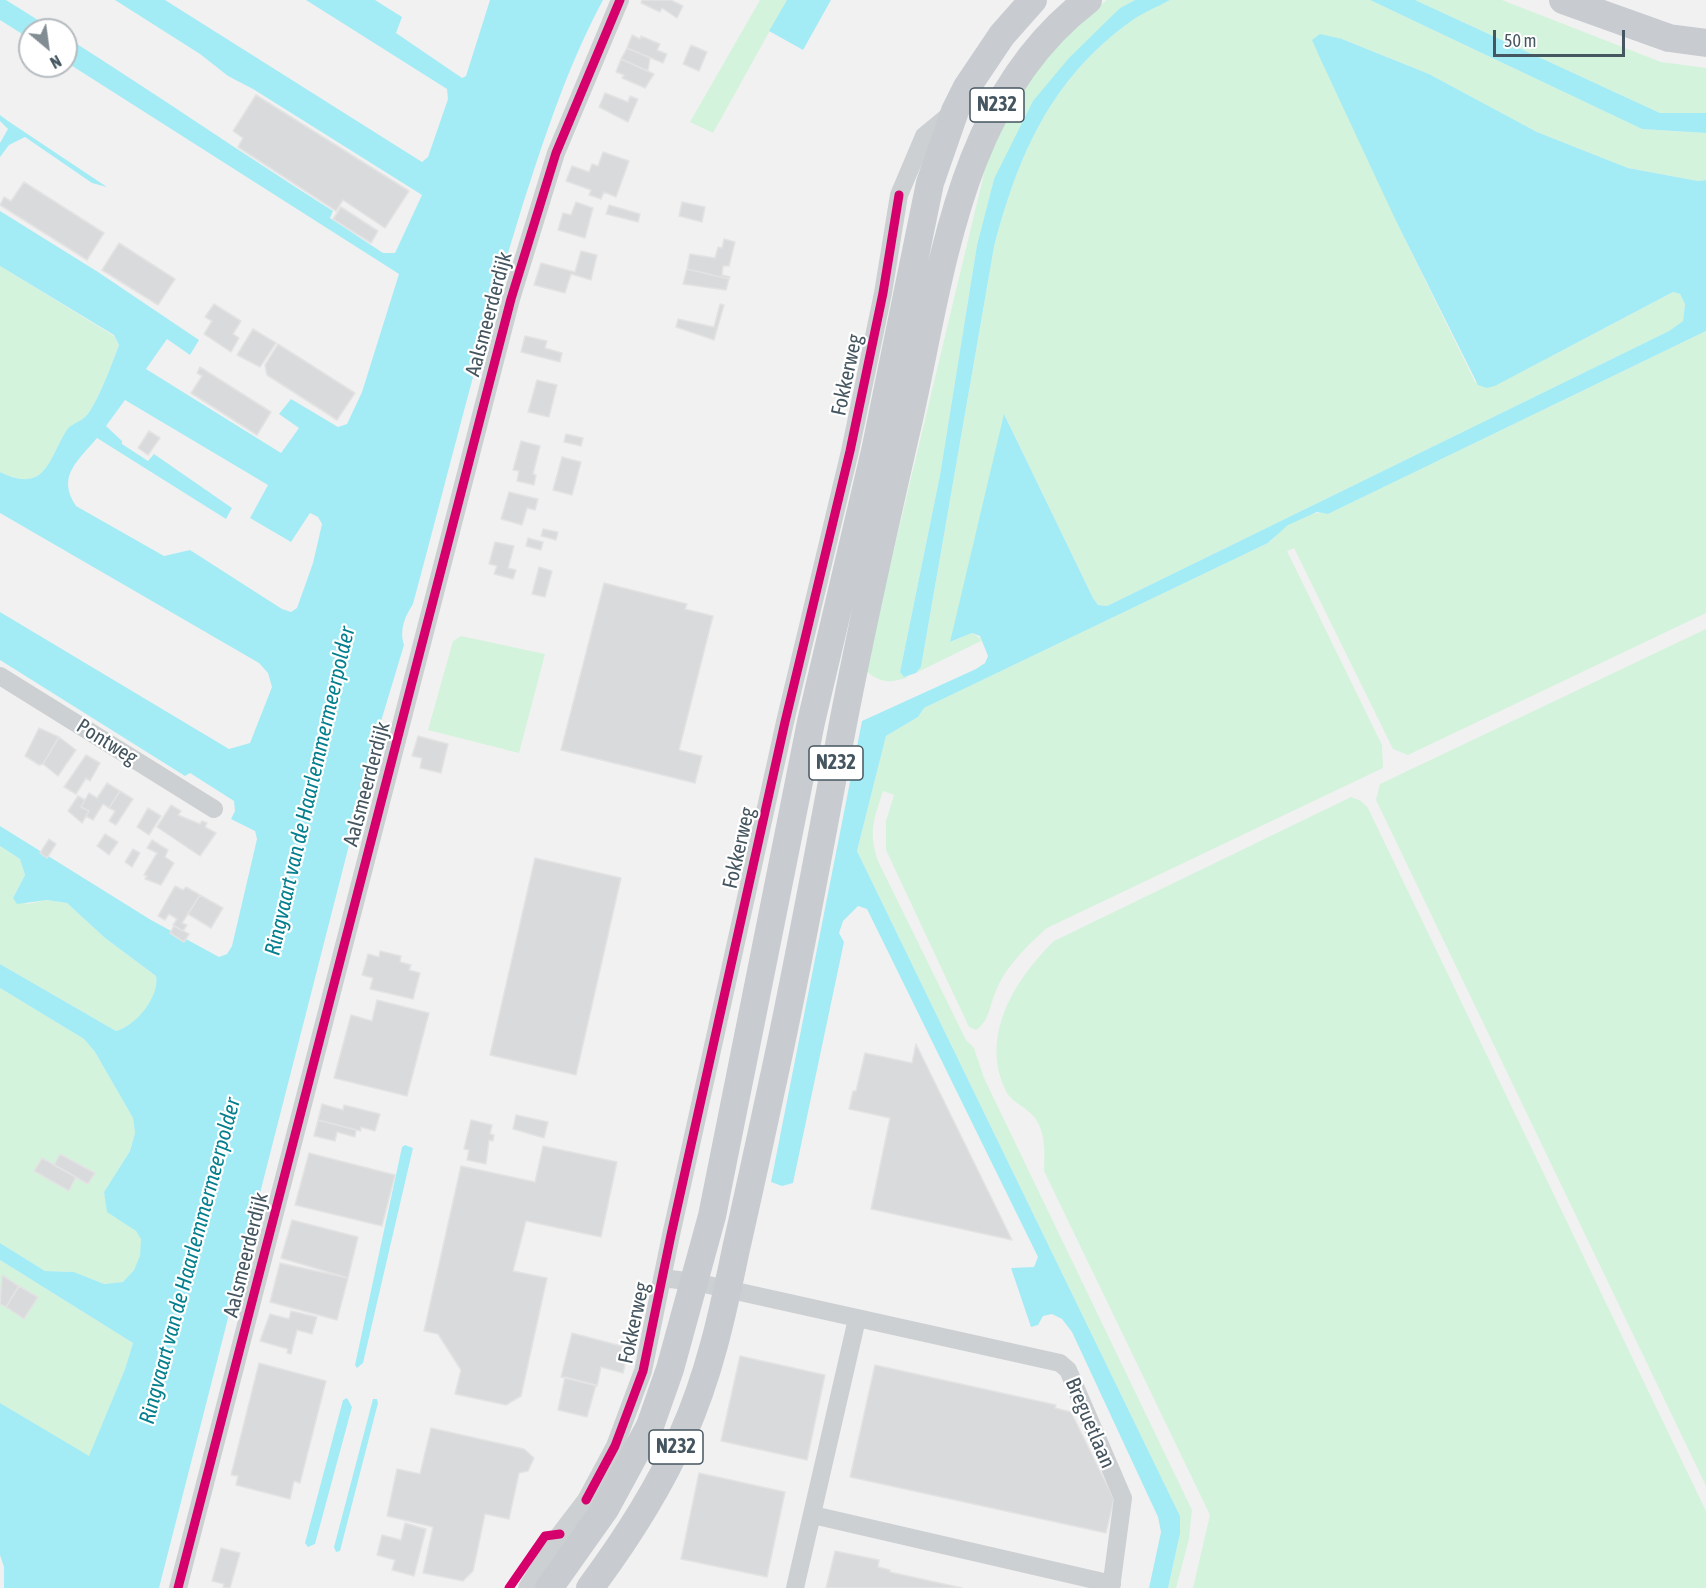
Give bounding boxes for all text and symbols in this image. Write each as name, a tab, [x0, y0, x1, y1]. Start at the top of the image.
north arrow	[18, 18, 78, 78]
scale bar	[1496, 18, 1628, 56]
text: 50 m	[1504, 30, 1536, 51]
text: N	[47, 52, 64, 72]
road number: N232	[970, 88, 1024, 122]
street label: Aalsmeerderdijk	[460, 249, 518, 379]
street label: Fokkerweg	[826, 332, 868, 418]
water label: Ringvaart van de Haarlemmermeerpolder	[259, 624, 361, 958]
street label: Pontweg	[72, 714, 142, 770]
street label: Aalsmeerderdijk	[338, 719, 396, 849]
road number: N232	[809, 746, 863, 780]
street label: Fokkerweg	[717, 805, 761, 891]
water label: Ringvaart van de Haarlemmermeerpolder	[134, 1095, 246, 1427]
street label: Aalsmeerderdijk	[218, 1190, 274, 1320]
street label: Fokkerweg	[613, 1280, 655, 1366]
street label: Breguetlaan	[1060, 1374, 1120, 1472]
road number: N232	[649, 1430, 703, 1464]

